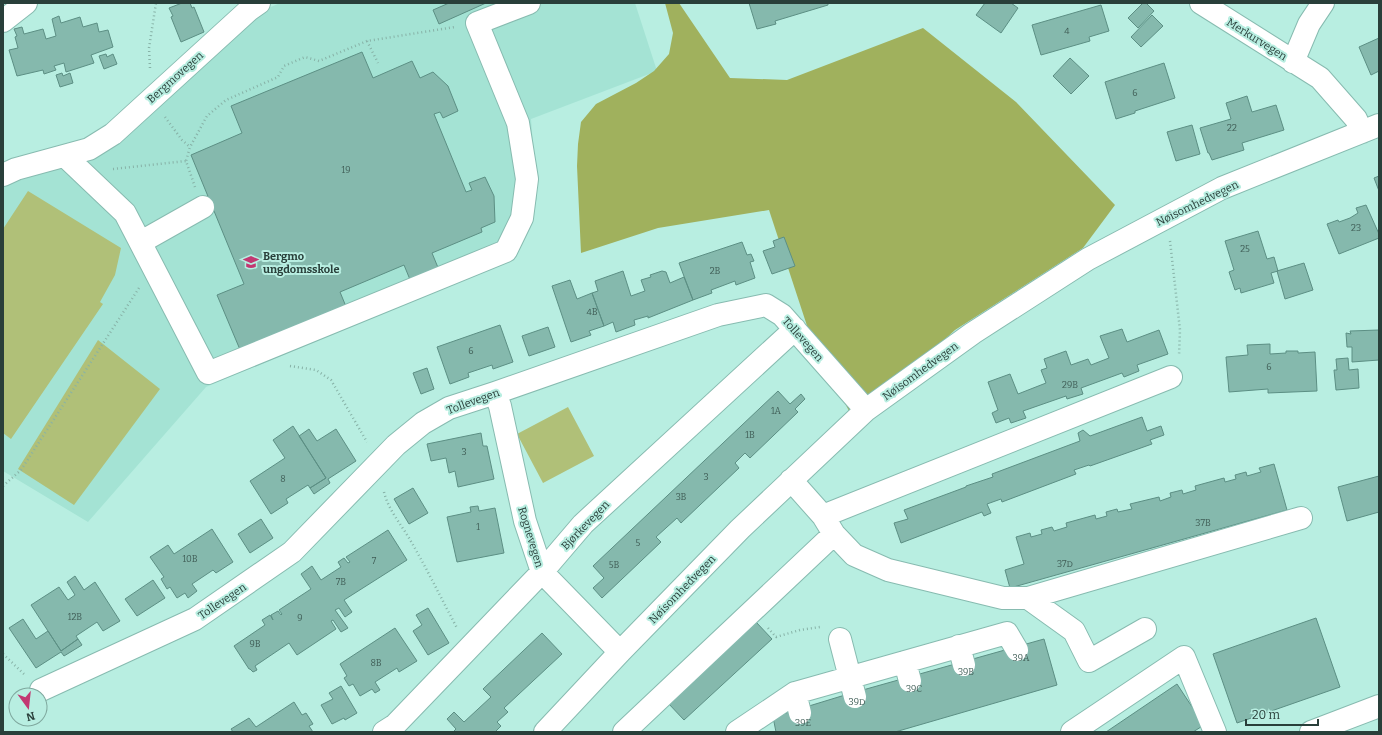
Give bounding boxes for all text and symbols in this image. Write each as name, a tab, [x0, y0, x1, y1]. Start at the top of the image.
street label: Merkurvegen	[1224, 16, 1289, 63]
house number: 4	[1064, 26, 1070, 36]
street label: Bergmovegen	[145, 49, 206, 106]
house number: 6	[1132, 88, 1138, 98]
house number: 22	[1227, 123, 1237, 133]
house number: 19	[342, 165, 350, 175]
street label: Nøisomhedvegen	[1154, 178, 1241, 229]
house number: 23	[1351, 223, 1361, 233]
house number: 25	[1240, 244, 1250, 254]
place label: Bergmo ungdomsskole	[263, 250, 340, 276]
school or university icon: Bergmo ungdomsskole	[242, 253, 260, 271]
house number: 2B	[710, 266, 721, 276]
house number: 4B	[586, 307, 598, 317]
street label: Tollevegen	[779, 315, 826, 364]
street label: Nøisomhedvegen	[880, 340, 961, 403]
house number: 6	[468, 346, 474, 356]
house number: 6	[1266, 362, 1272, 372]
house number: 29B	[1062, 380, 1078, 390]
street label: Tollevegen	[445, 386, 501, 417]
house number: 1A	[771, 406, 782, 416]
house number: 1B	[745, 430, 755, 440]
house number: 3	[461, 447, 467, 457]
house number: 3	[703, 472, 709, 482]
house number: 8	[280, 474, 286, 484]
house number: 3B	[676, 492, 687, 502]
street label: Bjørkevegen	[559, 498, 612, 553]
street label: Rognevegen	[515, 505, 546, 569]
house number: 37B	[1195, 518, 1211, 528]
house number: 1	[476, 522, 480, 532]
house number: 5	[636, 538, 641, 548]
street label: Nøisomhedvegen	[646, 552, 718, 626]
house number: 10B	[182, 554, 198, 564]
house number: 7	[372, 556, 377, 566]
house number: 37D	[1057, 559, 1073, 569]
house number: 5B	[609, 560, 619, 570]
house number: 7B	[336, 577, 346, 587]
street label: Tollevegen	[196, 581, 249, 622]
house number: 12B	[68, 612, 82, 622]
house number: 9	[297, 613, 303, 623]
house number: 9B	[249, 639, 261, 649]
house number: 39A	[1013, 653, 1030, 663]
house number: 8B	[371, 658, 382, 668]
house number: 39B	[958, 667, 974, 677]
house number: 39C	[906, 684, 922, 694]
north arrow	[8, 687, 48, 727]
house number: 39D	[849, 697, 865, 707]
scale bar	[1246, 701, 1318, 727]
text: 20 m	[1252, 708, 1281, 722]
text: N	[24, 709, 36, 724]
house number: 39E	[795, 718, 811, 728]

